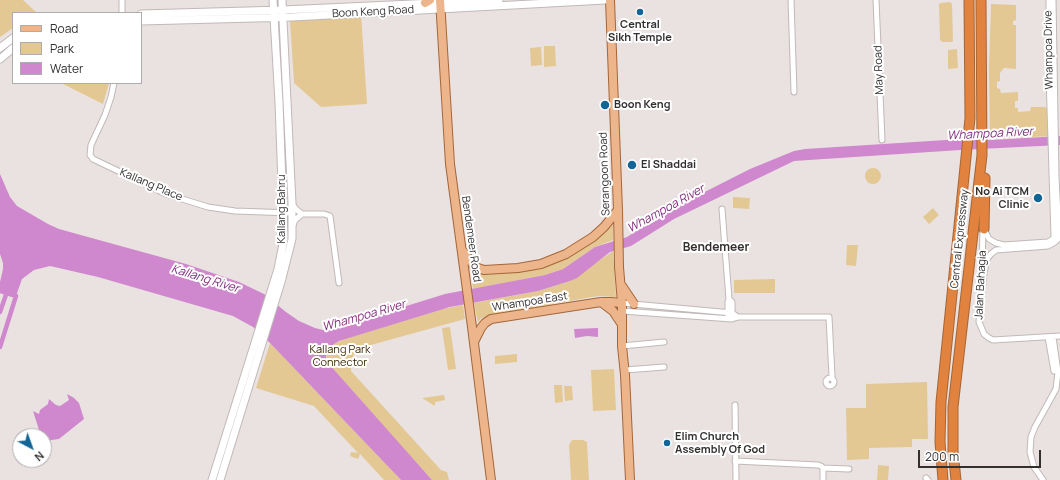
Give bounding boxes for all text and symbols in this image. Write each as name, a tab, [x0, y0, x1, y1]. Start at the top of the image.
street label: Boon Keng Road	[332, 3, 414, 21]
marker: Central Sikh Temple	[635, 7, 645, 17]
street label: Whampoa Drive	[1042, 10, 1056, 90]
legend	[12, 12, 142, 84]
place label: Central Sikh Temple	[608, 18, 672, 44]
text: Road	[50, 20, 78, 37]
text: Park	[50, 40, 74, 57]
street label: May Road	[872, 45, 886, 95]
text: Water	[50, 60, 83, 77]
place label: Boon Keng	[614, 98, 670, 112]
marker: Boon Keng	[599, 99, 611, 111]
water label: Whampoa River	[947, 125, 1033, 143]
street label: Serangoon Road	[597, 132, 613, 216]
place label: El Shaddai	[641, 158, 696, 172]
marker: El Shaddai	[626, 159, 638, 171]
street label: Kallang Place	[118, 166, 184, 204]
street label: Kallang Bahru	[275, 174, 289, 244]
water label: Whampoa River	[625, 182, 707, 236]
place label: No Ai TCM Clinic	[975, 185, 1029, 211]
street label: Central Expressway	[948, 189, 972, 289]
marker: No Ai TCM Clinic	[1032, 192, 1044, 204]
street label: Bendemeer Road	[458, 195, 484, 283]
district label: Bendemeer	[683, 241, 749, 255]
street label: Jalan Bahagia	[973, 250, 989, 320]
water label: Kallang River	[169, 262, 241, 296]
street label: Whampoa East	[491, 290, 569, 314]
water label: Whampoa River	[321, 297, 407, 335]
park label: Kallang Park Connector	[309, 343, 371, 369]
north arrow	[12, 428, 52, 468]
place label: Elim Church Assembly Of God	[675, 430, 765, 456]
marker: Elim Church Assembly Of God	[662, 438, 672, 448]
scale bar	[920, 442, 1043, 468]
text: N	[32, 448, 47, 465]
text: 200 m	[925, 448, 959, 465]

